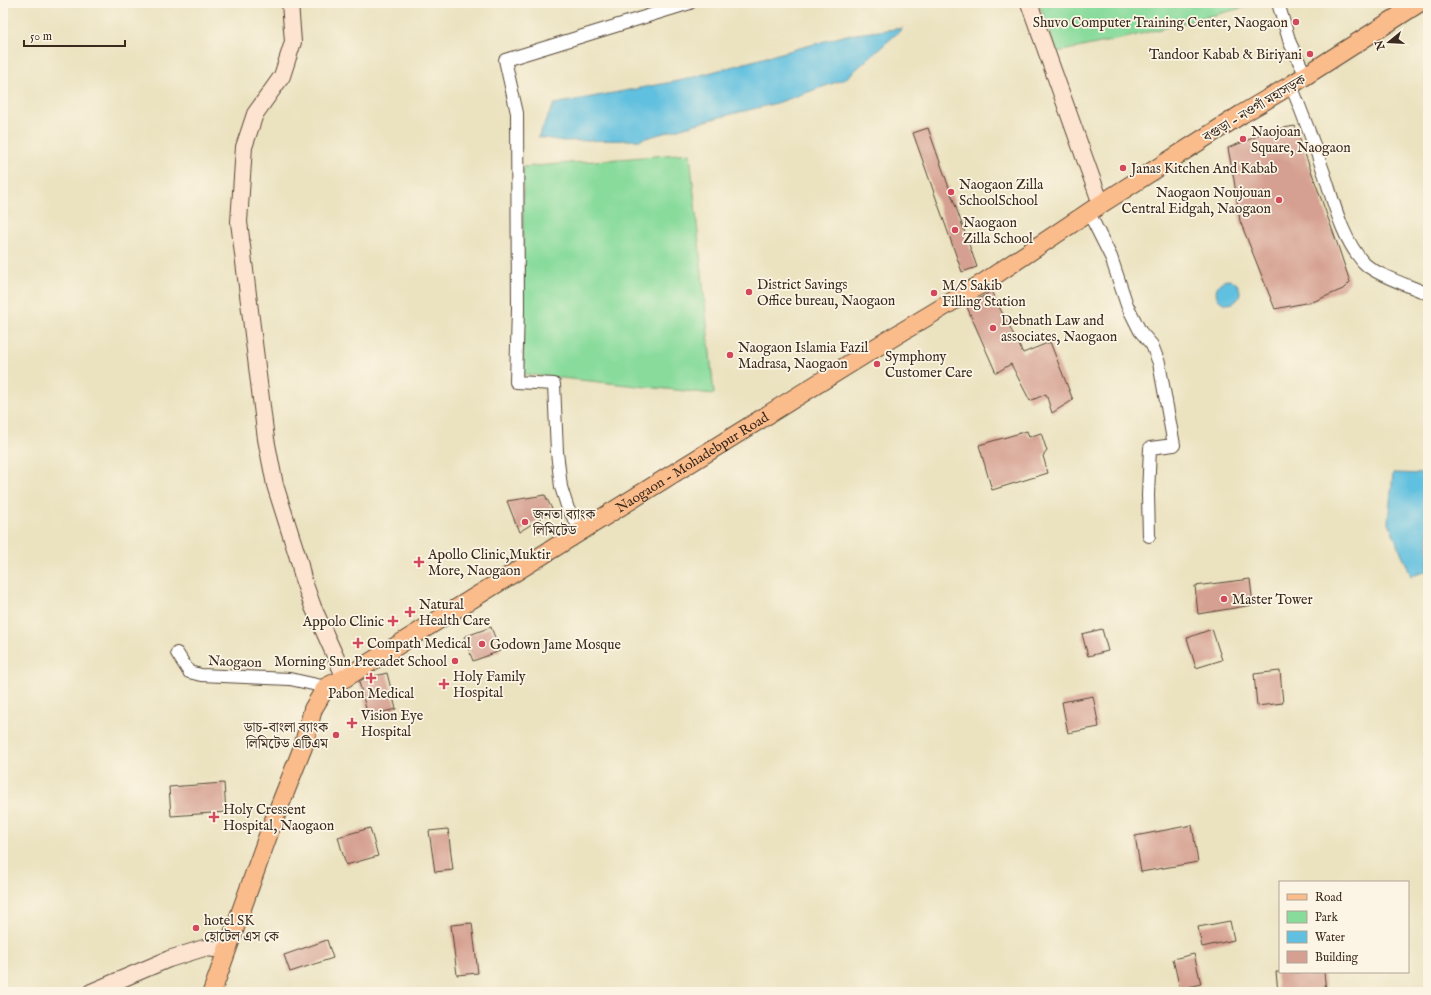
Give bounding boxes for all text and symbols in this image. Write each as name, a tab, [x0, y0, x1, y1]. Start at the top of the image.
place label: Shuvo Computer Training Center, Naogaon	[1033, 14, 1289, 32]
marker: Shuvo Computer Training Center, Naogaon	[1291, 17, 1301, 27]
scale bar	[24, 22, 125, 48]
north arrow	[1369, 22, 1409, 62]
text: 50 m	[30, 29, 52, 44]
text: N	[1372, 38, 1389, 52]
place label: Tandoor Kabab & Biriyani	[1149, 46, 1302, 64]
marker: Tandoor Kabab & Biriyani	[1305, 49, 1315, 59]
street label: বগুড়া - নওগাঁ মহাসড়ক	[1199, 70, 1310, 147]
place label: Naojoan Square, Naogaon	[1251, 123, 1351, 157]
marker: Naojoan Square, Naogaon	[1238, 134, 1248, 144]
place label: Janas Kitchen And Kabab	[1129, 160, 1278, 178]
marker: Janas Kitchen And Kabab	[1118, 163, 1128, 173]
place label: Naogaon Zilla SchoolSchool	[959, 176, 1044, 210]
place label: Naogaon Noujouan Central Eidgah, Naogaon	[1122, 184, 1272, 218]
marker: Naogaon Zilla SchoolSchool	[946, 187, 956, 197]
marker: Naogaon Noujouan Central Eidgah, Naogaon	[1274, 195, 1284, 205]
place label: Naogaon Zilla School	[963, 214, 1033, 248]
marker: Naogaon Zilla School	[950, 225, 960, 235]
place label: District Savings Office bureau, Naogaon	[757, 276, 896, 310]
place label: M/S Sakib Filling Station	[942, 277, 1026, 311]
marker: District Savings Office bureau, Naogaon	[744, 287, 754, 297]
marker: M/S Sakib Filling Station	[929, 288, 939, 298]
place label: Debnath Law and associates, Naogaon	[1001, 312, 1118, 346]
marker: Debnath Law and associates, Naogaon	[988, 323, 998, 333]
place label: Naogaon Islamia Fazil Madrasa, Naogaon	[738, 339, 868, 373]
place label: Symphony Customer Care	[885, 348, 973, 382]
marker: Naogaon Islamia Fazil Madrasa, Naogaon	[725, 350, 735, 360]
marker: Symphony Customer Care	[872, 359, 882, 369]
street label: Naogaon - Mohadebpur Road	[613, 408, 773, 517]
place label: জনতা ব্যাংক লিমিটেড	[532, 506, 596, 540]
marker: জনতা ব্যাংক লিমিটেড	[520, 517, 530, 527]
place label: Apollo Clinic,Muktir More, Naogaon	[427, 546, 551, 580]
marker: Apollo Clinic,Muktir More, Naogaon	[413, 556, 425, 568]
place label: Master Tower	[1232, 591, 1313, 609]
marker: Master Tower	[1219, 594, 1229, 604]
place label: Natural Health Care	[419, 596, 491, 630]
marker: Natural Health Care	[404, 606, 416, 618]
place label: Appolo Clinic	[302, 613, 384, 631]
marker: Appolo Clinic	[387, 615, 399, 627]
place label: Compath Medical	[367, 635, 471, 653]
place label: Godown Jame Mosque	[490, 636, 622, 654]
marker: Compath Medical	[352, 637, 364, 649]
marker: Godown Jame Mosque	[477, 639, 487, 649]
street label: Naogaon	[208, 652, 263, 672]
place label: Morning Sun Precadet School	[274, 653, 447, 671]
marker: Morning Sun Precadet School	[450, 656, 460, 666]
place label: Holy Family Hospital	[453, 668, 526, 702]
marker: Pabon Medical	[366, 673, 376, 683]
marker: Holy Family Hospital	[438, 678, 450, 690]
place label: Pabon Medical	[328, 685, 414, 703]
place label: Vision Eye Hospital	[360, 707, 424, 741]
marker: Vision Eye Hospital	[346, 717, 358, 729]
place label: ডাচ-বাংলা ব্যাংক লিমিটেড এটিএম	[243, 719, 329, 753]
marker: ডাচ-বাংলা ব্যাংক লিমিটেড এটিএম	[331, 730, 341, 740]
place label: Holy Cressent Hospital, Naogaon	[223, 801, 335, 835]
marker: Holy Cressent Hospital, Naogaon	[208, 811, 220, 823]
legend	[1279, 881, 1409, 973]
text: Road	[1315, 890, 1343, 905]
text: Park	[1315, 910, 1338, 925]
place label: hotel SK হোটেল এস কে	[204, 912, 280, 946]
marker: hotel SK হোটেল এস কে	[191, 923, 201, 933]
text: Water	[1315, 930, 1346, 945]
text: Building	[1315, 950, 1359, 965]

